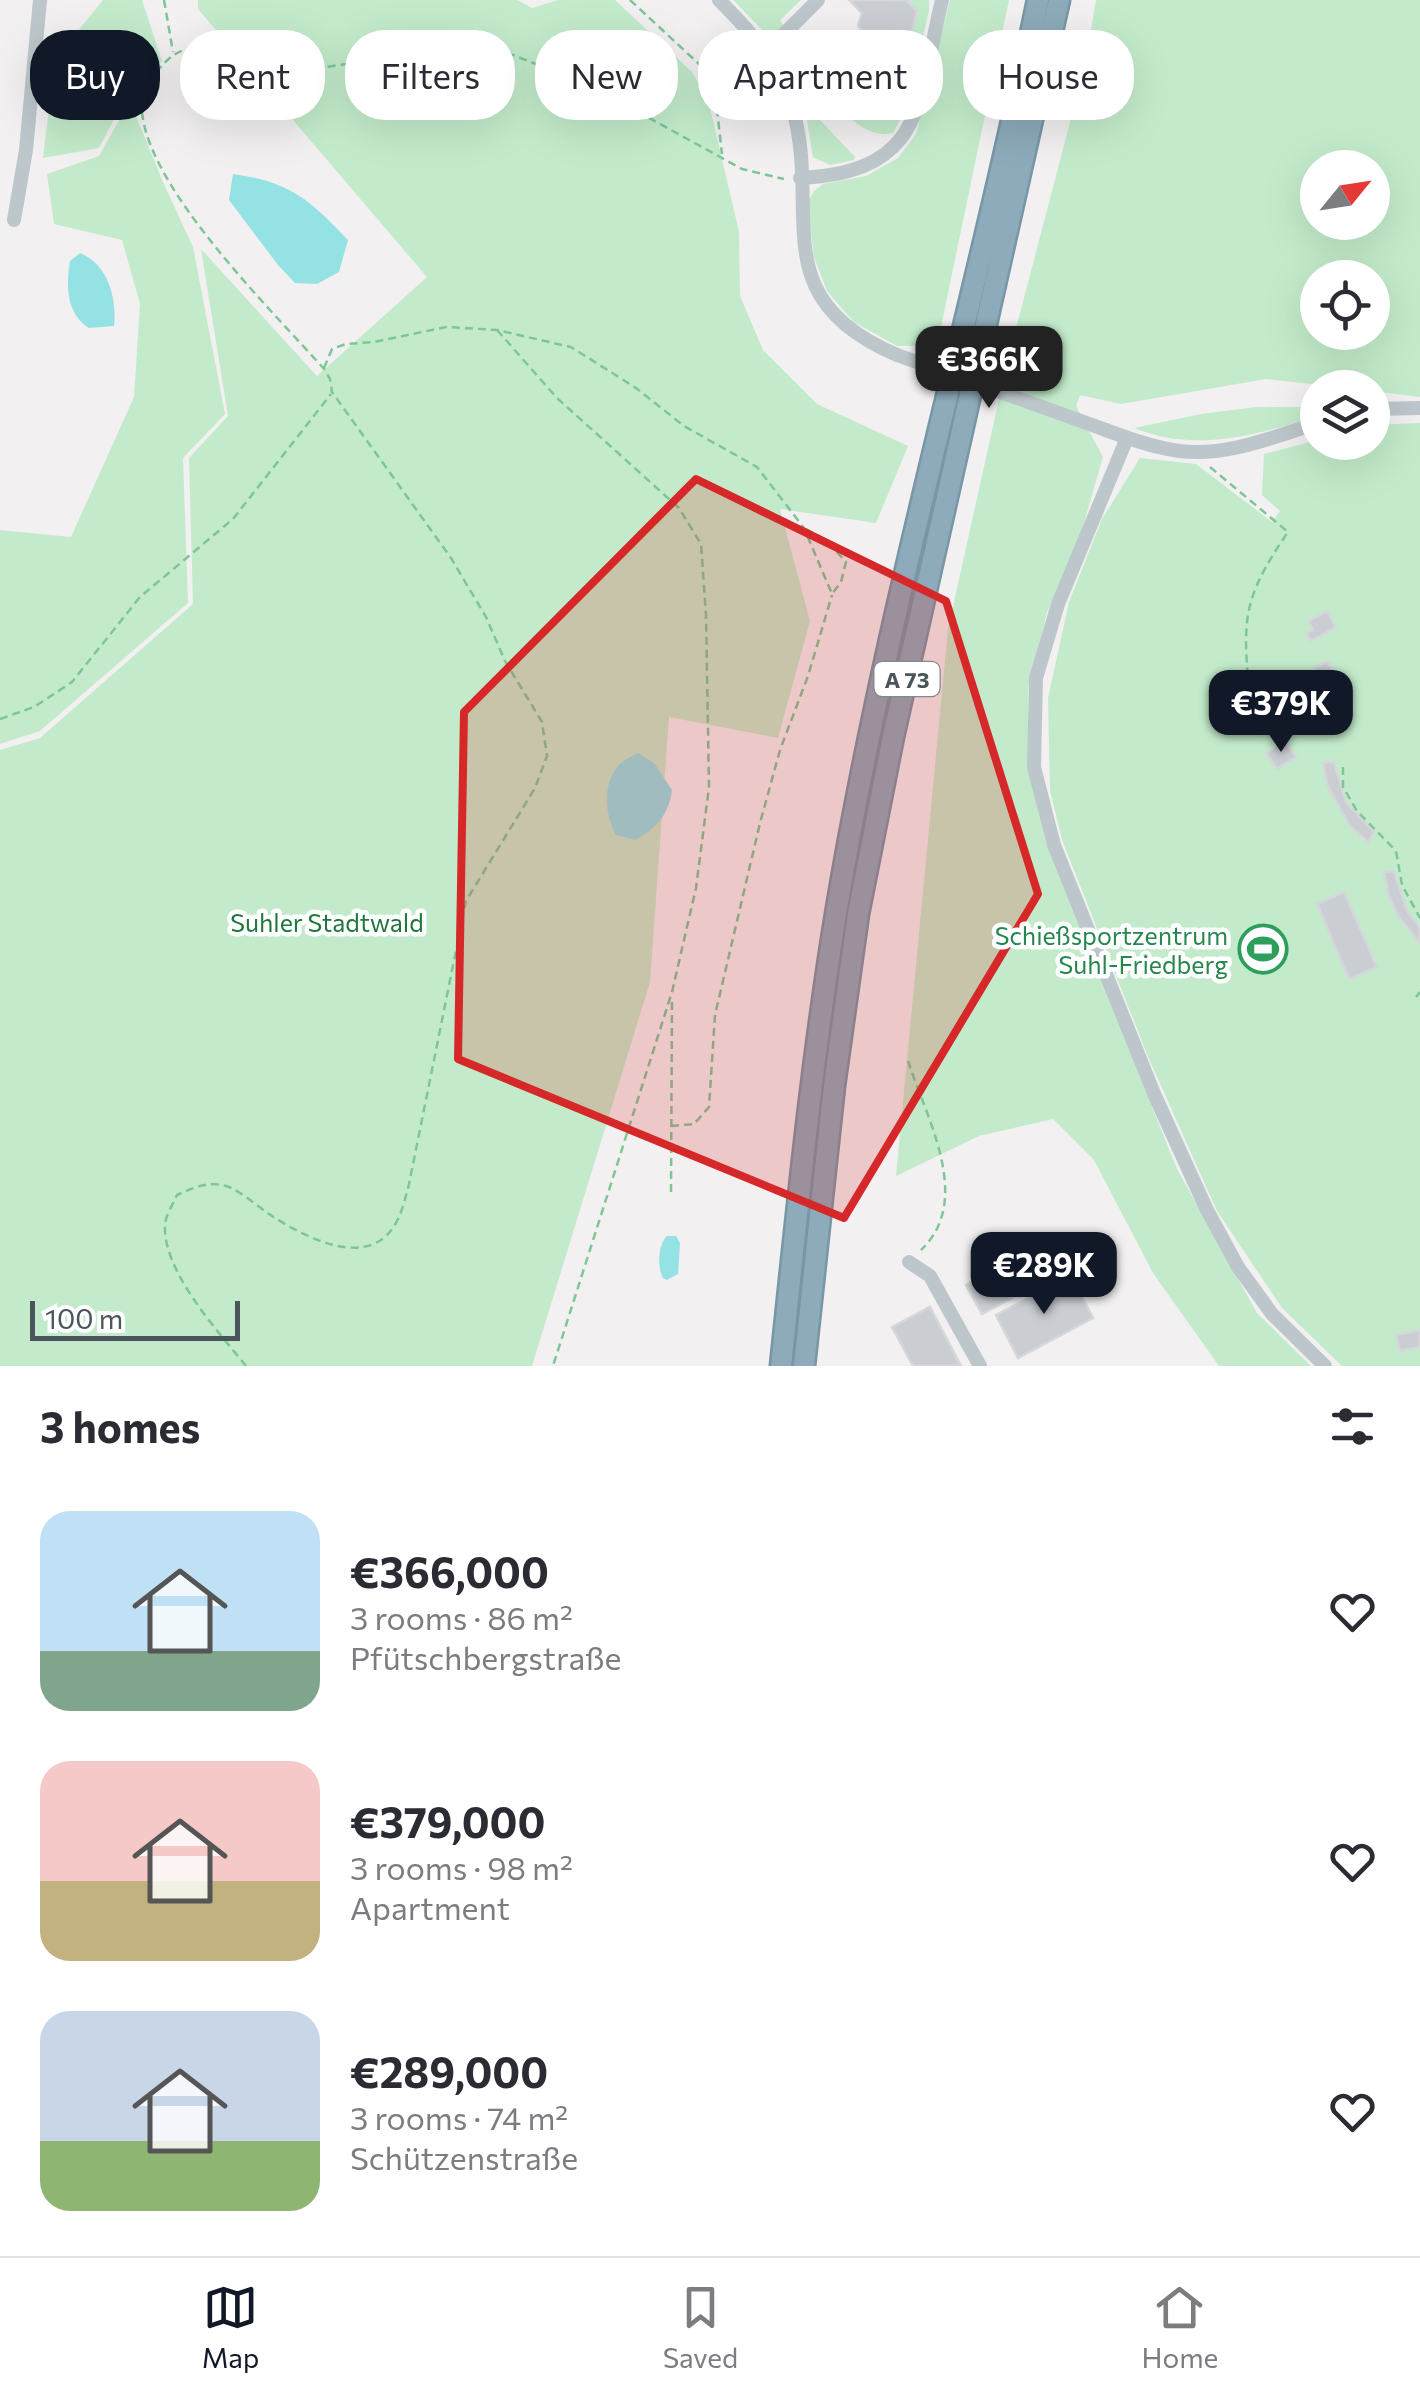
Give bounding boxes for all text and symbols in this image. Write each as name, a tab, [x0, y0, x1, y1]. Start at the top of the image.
chip: Buy	[30, 30, 160, 120]
chip: Rent	[180, 30, 325, 120]
chip: Filters	[345, 30, 515, 120]
chip: New	[535, 30, 678, 120]
chip: Apartment	[698, 30, 943, 120]
chip: House	[963, 30, 1134, 120]
north arrow	[1300, 150, 1390, 240]
map controls	[1300, 150, 1390, 460]
button: locate	[1300, 260, 1390, 350]
pin: €366K	[919, 326, 1059, 411]
text: €366K	[937, 338, 1041, 378]
button: layers	[1300, 370, 1390, 460]
road number: A 73	[874, 662, 940, 696]
pin: €379K	[1211, 670, 1351, 755]
text: €379K	[1231, 682, 1331, 722]
park label: Suhler Stadtwald	[230, 907, 424, 937]
place label: Schießsportzentrum Suhl-Friedberg	[995, 920, 1228, 979]
sports icon: Schießsportzentrum Suhl-Friedberg	[1237, 923, 1289, 975]
pin: €289K	[974, 1232, 1114, 1317]
text: €289K	[993, 1244, 1095, 1284]
scale bar	[30, 1296, 240, 1340]
text: 100 m	[45, 1301, 123, 1335]
icon: filters	[1325, 1399, 1380, 1454]
text: 3 homes	[40, 1400, 200, 1452]
text: €366,000	[350, 1545, 549, 1597]
icon: home	[120, 1551, 240, 1671]
icon: heart	[1325, 1584, 1380, 1639]
text: 3 rooms · 86 m²	[350, 1597, 573, 1637]
text: Pfütschbergstraße	[350, 1637, 621, 1677]
text: €379,000	[350, 1795, 545, 1847]
icon: home	[120, 1801, 240, 1921]
icon: heart	[1325, 1834, 1380, 1889]
text: 3 rooms · 98 m²	[350, 1847, 573, 1887]
text: Apartment	[350, 1887, 510, 1927]
text: €289,000	[350, 2045, 548, 2097]
icon: home	[120, 2051, 240, 2171]
icon: heart	[1325, 2084, 1380, 2139]
text: 3 rooms · 74 m²	[350, 2097, 568, 2137]
text: Schützenstraße	[350, 2137, 578, 2177]
tab: Map	[202, 2280, 259, 2374]
tab: Saved	[663, 2280, 738, 2374]
tab: Home	[1141, 2280, 1218, 2374]

